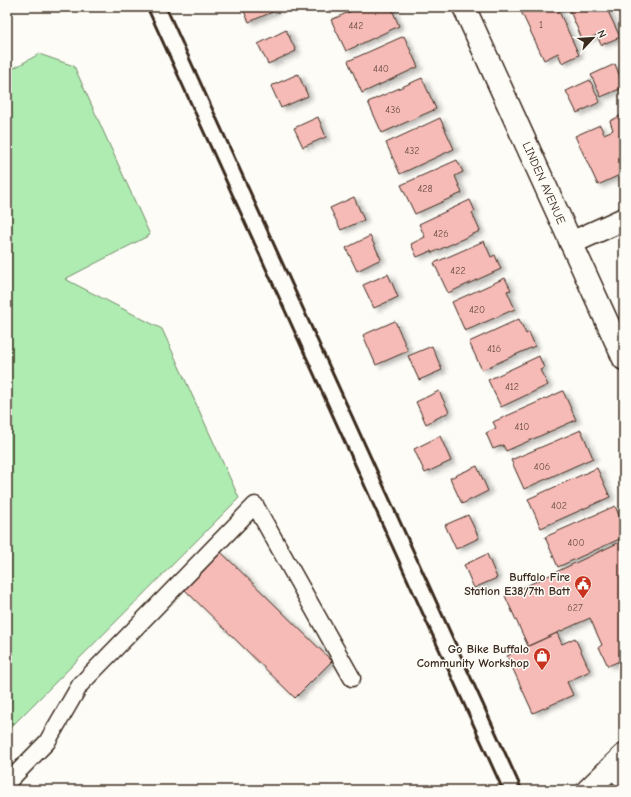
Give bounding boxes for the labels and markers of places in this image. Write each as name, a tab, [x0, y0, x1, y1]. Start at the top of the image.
place label: Buffalo Fire Station E38/7th Batt	[464, 570, 571, 598]
public building icon: Buffalo Fire Station E38/7th Batt	[573, 574, 593, 599]
place label: Go Bike Buffalo Community Workshop	[417, 642, 529, 670]
shop icon: Go Bike Buffalo Community Workshop	[532, 646, 552, 671]

